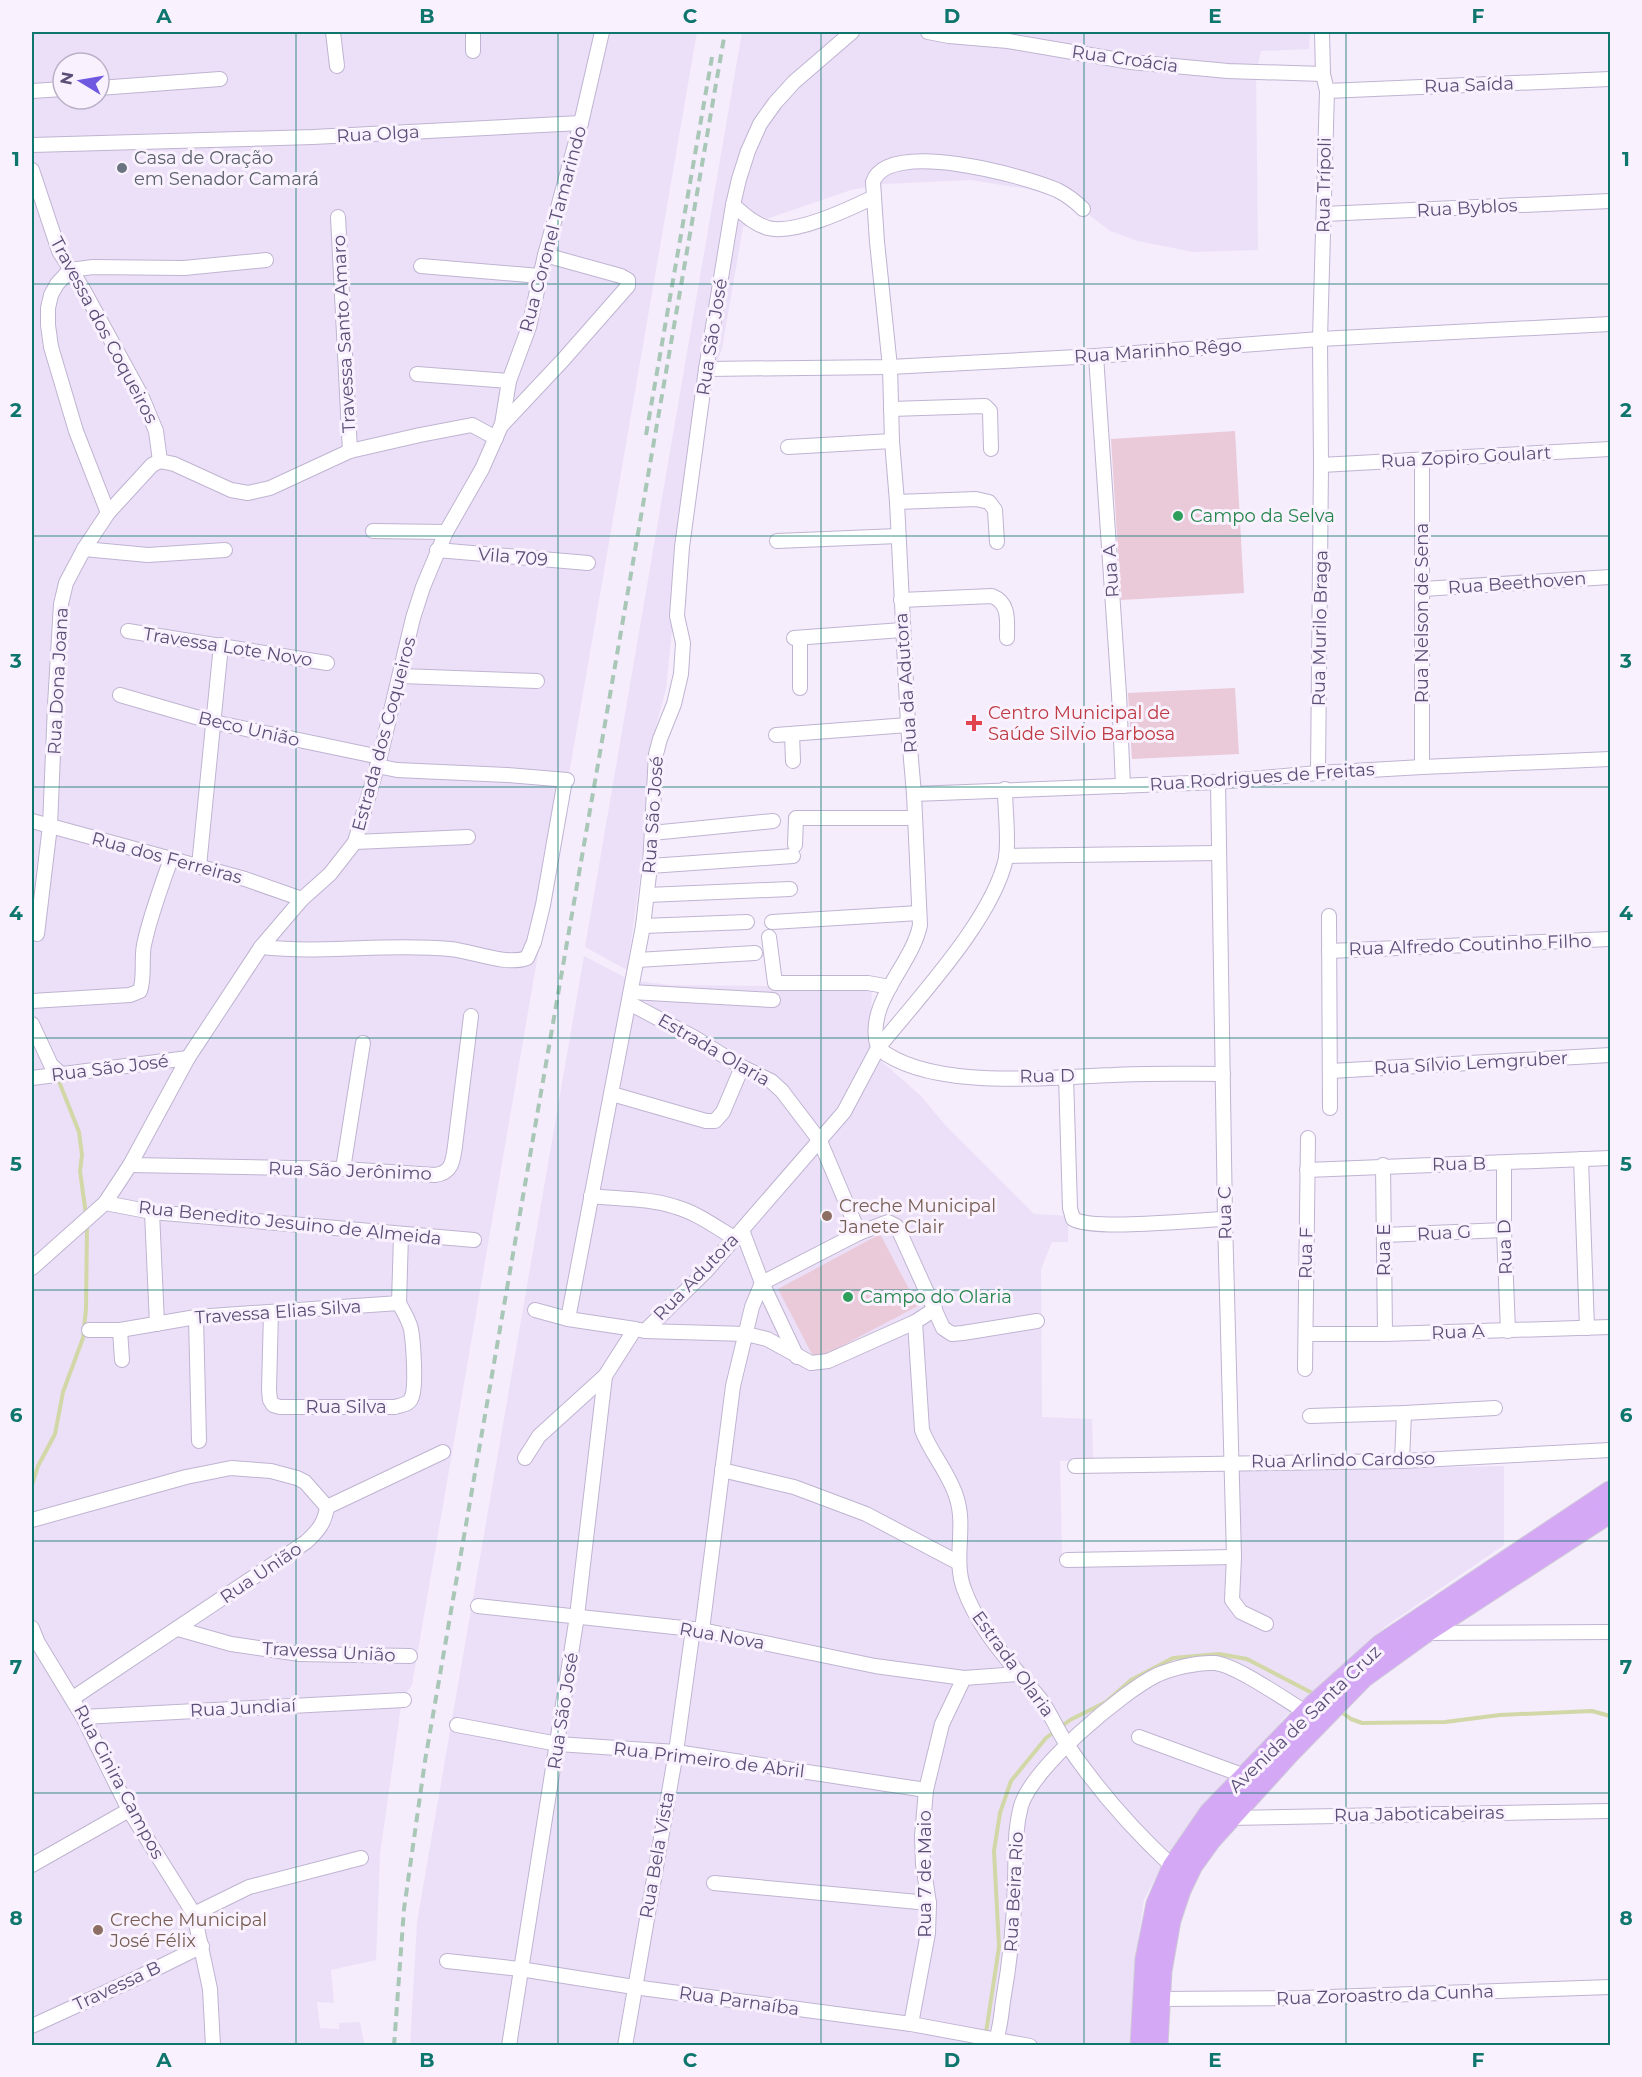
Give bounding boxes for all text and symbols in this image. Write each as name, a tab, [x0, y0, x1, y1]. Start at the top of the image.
text: A	[155, 4, 172, 28]
text: B	[419, 4, 435, 28]
text: C	[683, 4, 698, 28]
text: D	[944, 4, 960, 28]
text: E	[1208, 4, 1222, 28]
text: F	[1472, 4, 1485, 28]
street label: Rua Croácia	[1070, 41, 1180, 77]
north arrow	[51, 51, 111, 111]
text: N	[56, 70, 77, 86]
street label: Rua Saída	[1424, 72, 1514, 98]
street label: Rua Olga	[336, 121, 420, 147]
street label: Rua Coronel Tamarindo	[515, 123, 591, 335]
street label: Rua Trípoli	[1312, 137, 1336, 233]
text: 1	[12, 147, 20, 171]
place label: Casa de Oração em Senador Camará	[134, 147, 319, 190]
text: 1	[1622, 147, 1630, 171]
marker: Casa de Oração em Senador Camará	[115, 161, 129, 175]
street label: Rua Byblos	[1416, 194, 1518, 222]
street label: Travessa dos Coqueiros	[45, 233, 163, 427]
street label: Travessa Santo Amaro	[328, 235, 360, 433]
street label: Rua São José	[692, 277, 732, 397]
street label: Rua Marinho Rêgo	[1073, 334, 1243, 368]
text: 2	[10, 398, 22, 422]
text: 2	[1620, 398, 1632, 422]
street label: Rua Zopiro Goulart	[1380, 442, 1552, 472]
place label: Campo da Selva	[1190, 505, 1335, 527]
marker: Campo da Selva	[1171, 509, 1185, 523]
street label: Rua Nelson de Sena	[1411, 523, 1433, 703]
street label: Vila 709	[477, 543, 549, 571]
street label: Rua A	[1098, 544, 1124, 598]
street label: Rua Murilo Braga	[1308, 550, 1332, 706]
street label: Rua Beethoven	[1447, 567, 1587, 599]
street label: Rua Dona Joana	[43, 607, 73, 755]
street label: Rua da Adutora	[890, 612, 922, 754]
street label: Travessa Lote Novo	[142, 623, 314, 671]
street label: Estrada dos Coqueiros	[347, 634, 421, 834]
text: 3	[9, 649, 22, 673]
text: 3	[1619, 649, 1632, 673]
place label: Centro Municipal de Saúde Silvio Barbosa	[988, 702, 1175, 745]
street label: Beco União	[196, 707, 302, 751]
marker: Centro Municipal de Saúde Silvio Barbosa	[965, 714, 983, 732]
street label: Rua São José	[638, 755, 668, 875]
street label: Rua Rodrigues de Freitas	[1149, 758, 1375, 796]
street label: Rua dos Ferreiras	[89, 827, 245, 889]
text: 4	[9, 901, 23, 925]
text: 4	[1619, 901, 1633, 925]
street label: Rua Alfredo Coutinho Filho	[1348, 930, 1592, 960]
street label: Estrada Olaria	[654, 1009, 774, 1091]
street label: Rua Sílvio Lemgruber	[1373, 1047, 1569, 1079]
street label: Rua São José	[50, 1050, 170, 1086]
street label: Rua D	[1019, 1065, 1075, 1087]
text: 5	[10, 1152, 22, 1176]
text: 5	[1620, 1152, 1632, 1176]
street label: Rua B	[1432, 1153, 1486, 1175]
street label: Rua São Jerônimo	[268, 1157, 432, 1185]
street label: Rua C	[1214, 1186, 1236, 1240]
place label: Creche Municipal Janete Clair	[838, 1195, 996, 1238]
street label: Rua Benedito Jesuino de Almeida	[137, 1196, 443, 1250]
marker: Creche Municipal Janete Clair	[820, 1209, 834, 1223]
street label: Rua D	[1493, 1219, 1517, 1275]
street label: Rua G	[1416, 1221, 1472, 1245]
street label: Rua E	[1373, 1224, 1395, 1276]
street label: Rua F	[1295, 1227, 1317, 1279]
street label: Rua Adutora	[649, 1229, 743, 1325]
place label: Campo do Olaria	[860, 1286, 1012, 1308]
marker: Campo do Olaria	[841, 1290, 855, 1304]
street label: Travessa Elias Silva	[194, 1295, 362, 1329]
street label: Rua A	[1431, 1320, 1485, 1344]
street label: Rua Silva	[305, 1396, 387, 1418]
text: 6	[10, 1403, 23, 1427]
text: 6	[1620, 1403, 1633, 1427]
street label: Rua Arlindo Cardoso	[1251, 1447, 1435, 1473]
street label: Rua União	[216, 1538, 306, 1608]
street label: Estrada Olaria	[967, 1607, 1059, 1721]
street label: Rua Nova	[678, 1618, 766, 1654]
street label: Travessa União	[262, 1638, 396, 1666]
street label: Avenida de Santa Cruz	[1225, 1641, 1385, 1797]
street label: Rua São José	[543, 1651, 583, 1771]
text: 7	[10, 1655, 22, 1679]
text: 7	[1620, 1655, 1632, 1679]
street label: Rua Jundiaí	[189, 1694, 298, 1722]
street label: Rua Cinira Campos	[69, 1701, 169, 1863]
street label: Rua Primeiro de Abril	[612, 1737, 806, 1783]
street label: Rua Bela Vista	[635, 1790, 679, 1920]
street label: Rua Jaboticabeiras	[1334, 1802, 1505, 1826]
street label: Rua 7 de Maio	[914, 1810, 936, 1938]
street label: Rua Beira Rio	[1000, 1831, 1028, 1953]
text: 8	[9, 1906, 23, 1930]
text: 8	[1619, 1906, 1633, 1930]
place label: Creche Municipal José Félix	[109, 1909, 267, 1952]
marker: Creche Municipal José Félix	[91, 1923, 105, 1937]
street label: Travessa B	[70, 1956, 164, 2016]
street label: Rua Zoroastro da Cunha	[1276, 1980, 1494, 2010]
street label: Rua Parnaíba	[677, 1982, 801, 2020]
text: A	[155, 2048, 172, 2072]
text: B	[419, 2048, 435, 2072]
text: C	[683, 2048, 698, 2072]
text: D	[944, 2048, 960, 2072]
text: E	[1208, 2048, 1222, 2072]
text: F	[1472, 2048, 1485, 2072]

